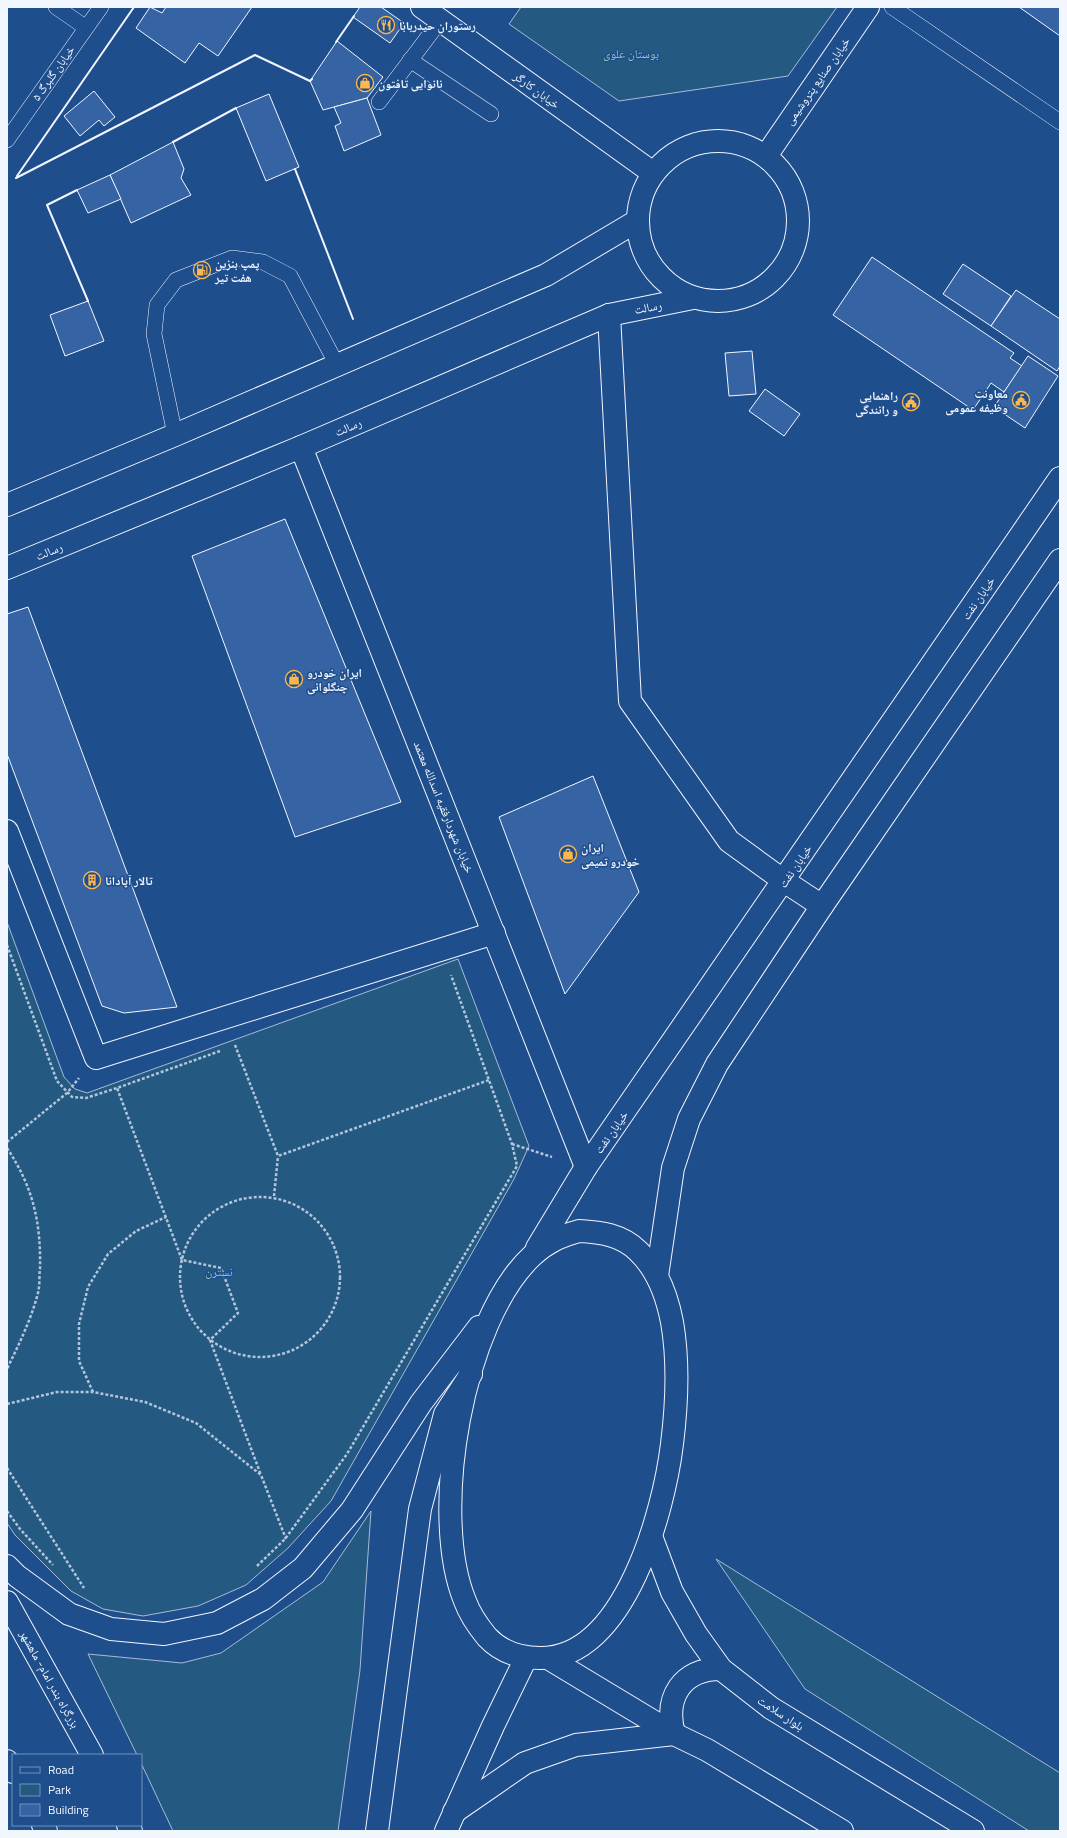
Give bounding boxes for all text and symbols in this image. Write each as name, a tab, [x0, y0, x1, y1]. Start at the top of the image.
restaurant icon: رستوران حیدربابا	[376, 15, 396, 35]
place label: رستوران حیدربابا	[399, 16, 476, 35]
street label: خیابان صنایع پتروشیمی	[779, 33, 855, 129]
street label: خیابان گلبرگ ۵	[27, 41, 79, 105]
park label: بوستان علوی	[603, 44, 659, 63]
street label: خیابان کارگر	[509, 66, 565, 114]
shop icon: نانوایی تافتون	[355, 73, 375, 93]
place label: نانوایی تافتون	[378, 74, 442, 93]
place label: پمپ بنزین هفت تیر	[214, 254, 260, 287]
fuel station icon: پمپ بنزین هفت تیر	[192, 260, 212, 280]
street label: رسالت	[632, 295, 664, 319]
place label: معاونت وظیفه عمومی	[945, 384, 1008, 417]
place label: راهنمایی و رانندگی	[855, 386, 898, 419]
public building icon: معاونت وظیفه عمومی	[1011, 390, 1031, 410]
public building icon: راهنمایی و رانندگی	[901, 392, 921, 412]
street label: رسالت	[331, 413, 365, 441]
street label: رسالت	[32, 537, 66, 565]
street label: خیابان نفت	[956, 572, 1000, 624]
place label: ایران خودرو چنگلوائی	[307, 663, 362, 696]
shop icon: ایران خودرو چنگلوائی	[284, 669, 304, 689]
street label: خیابان شهردارفقیه اسدالله معتمد	[409, 738, 479, 876]
place label: ایران خودرو تمیمی	[581, 838, 640, 871]
street label: خیابان نفت	[773, 840, 817, 892]
shop icon: ایران خودرو تمیمی	[558, 844, 578, 864]
building icon: تالار آپادانا	[82, 870, 102, 890]
place label: تالار آپادانا	[105, 871, 153, 890]
street label: خیابان نفت	[589, 1106, 633, 1157]
park label: نسترن	[205, 1262, 233, 1281]
street label: بزرگراه بندر امام- ماهشهر	[15, 1625, 85, 1732]
street label: بلوار سلامت	[754, 1691, 808, 1735]
legend	[12, 1754, 142, 1826]
text: Road	[48, 1760, 74, 1779]
text: Park	[48, 1780, 71, 1799]
text: Building	[48, 1800, 89, 1819]

